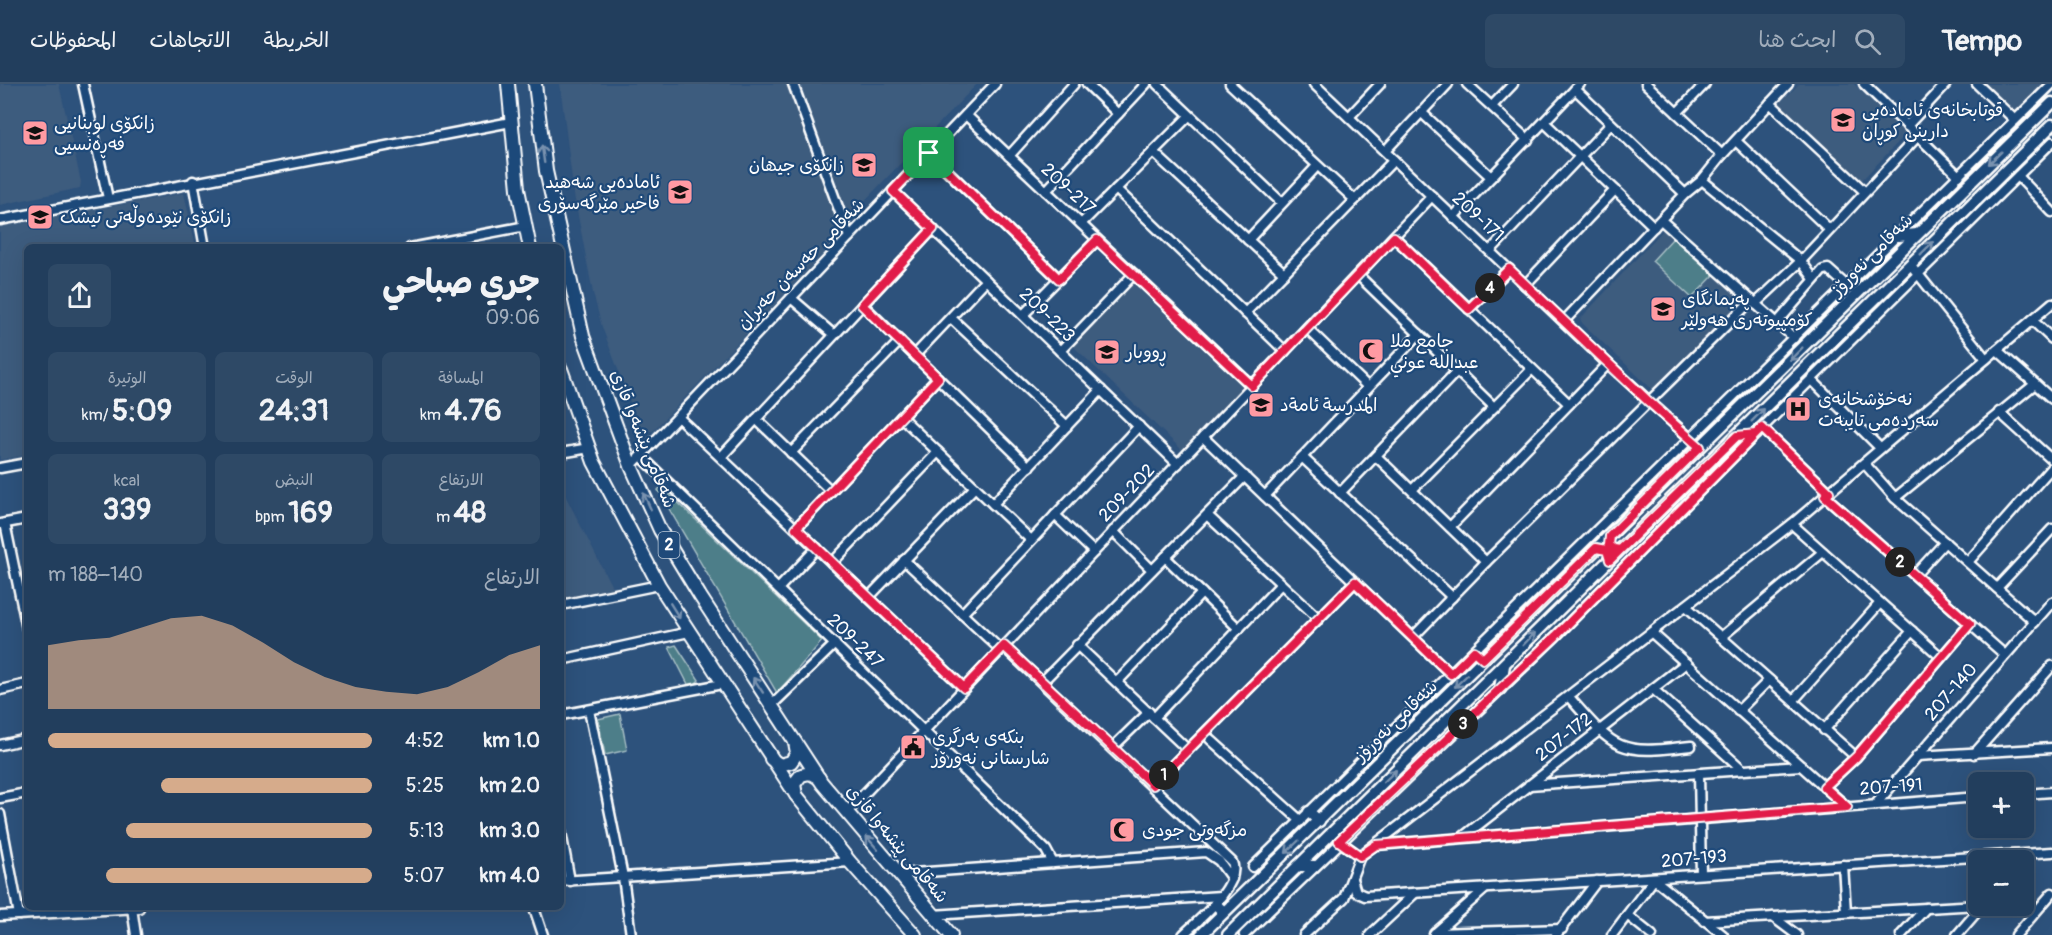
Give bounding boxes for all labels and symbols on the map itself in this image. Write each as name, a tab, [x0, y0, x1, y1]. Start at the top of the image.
place label: قوتابخانەی ئامادەیی دارینی کوڕان	[1862, 99, 2003, 146]
school or university icon: قوتابخانەی ئامادەیی دارینی کوڕان	[1828, 105, 1858, 135]
place label: زانکۆی لوبنانیی فەڕەنسیی	[54, 112, 155, 159]
school or university icon: زانکۆی لوبنانیی فەڕەنسیی	[20, 118, 50, 148]
pin	[903, 127, 954, 178]
one-way arrow	[538, 145, 549, 164]
school or university icon: زانکۆی جیھان	[849, 150, 879, 180]
one-way arrow	[1988, 151, 2003, 165]
place label: زانکۆی جیھان	[749, 154, 844, 177]
street label: 209-217	[1036, 158, 1100, 220]
place label: ئامادەیی شەهید فاخیر مێرگەسۆری	[538, 171, 660, 215]
school or university icon: ئامادەیی شەهید فاخیر مێرگەسۆری	[665, 177, 695, 207]
street label: 209-171	[1447, 187, 1509, 247]
street label: شەقامی حەسەن حەیران	[732, 193, 870, 335]
school or university icon: زانکۆی نێودەوڵەتی تیشک	[25, 202, 55, 232]
place label: زانکۆی نێودەوڵەتی تیشک	[60, 204, 231, 229]
street label: شەقامی نەورۆز	[1824, 209, 1918, 303]
one-way arrow	[1919, 241, 1934, 255]
pin: 4	[1475, 273, 1505, 303]
street label: 209-223	[1014, 283, 1080, 347]
place label: پەیمانگای کۆمپیوتەری هەولێر	[1680, 288, 1813, 332]
school or university icon: پەیمانگای کۆمپیوتەری هەولێر	[1648, 294, 1678, 324]
place label: جامع ملا عبدالله عوني	[1390, 330, 1478, 378]
mosque icon: جامع ملا عبدالله عوني	[1356, 336, 1386, 366]
school or university icon: ڕووبار	[1092, 337, 1122, 367]
place label: ڕووبار	[1124, 341, 1167, 367]
one-way arrow	[1789, 346, 1803, 361]
street label: شەقامی پێشەوا قازی	[605, 366, 681, 512]
place label: نەخۆشخانەی سەردەمی تایبەت	[1818, 388, 1939, 432]
school or university icon: المدرسة ئامةد	[1246, 390, 1276, 420]
place label: المدرسة ئامةد	[1280, 394, 1378, 417]
hospital icon: نەخۆشخانەی سەردەمی تایبەت	[1783, 394, 1813, 424]
one-way arrow	[1751, 407, 1766, 422]
street label: 209-202	[1094, 459, 1160, 527]
one-way arrow	[640, 492, 652, 510]
road number: 2	[658, 532, 680, 558]
pin: 2	[1885, 547, 1915, 577]
one-way arrow	[669, 602, 681, 619]
street label: 209-247	[822, 609, 888, 674]
one-way arrow	[1521, 632, 1536, 647]
street label: 207-140	[1920, 658, 1982, 726]
one-way arrow	[1454, 673, 1469, 688]
street label: شەقامی نەورۆز	[1348, 675, 1443, 768]
one-way arrow	[752, 678, 764, 694]
street label: 207-172	[1531, 708, 1597, 766]
pin: 3	[1448, 709, 1478, 739]
place label: بنکەی بەرگری شارستانی نەورۆز	[930, 726, 1050, 770]
public building icon: بنکەی بەرگری شارستانی نەورۆز	[898, 732, 928, 762]
pin: 1	[1149, 760, 1179, 790]
one-way arrow	[1382, 769, 1397, 784]
street label: 207-191	[1859, 773, 1923, 801]
street label: شەقامی پێشەوا قازی	[841, 780, 953, 908]
mosque icon: مزگەوتی جودی	[1107, 815, 1137, 845]
place label: مزگەوتی جودی	[1142, 819, 1247, 842]
one-way arrow	[865, 836, 879, 851]
one-way arrow	[1285, 839, 1300, 854]
street label: 207-193	[1660, 845, 1728, 873]

